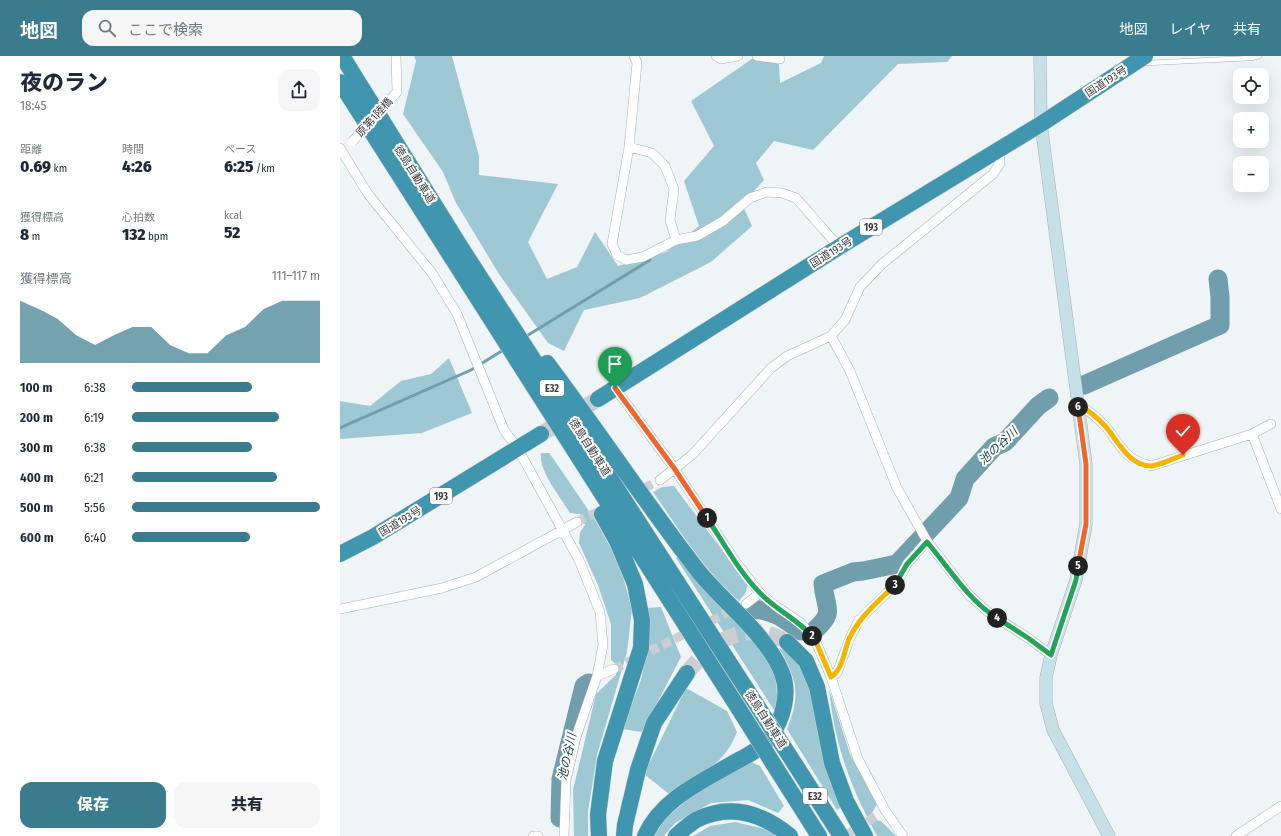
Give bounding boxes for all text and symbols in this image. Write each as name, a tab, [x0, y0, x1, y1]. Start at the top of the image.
search box	[82, 10, 362, 46]
icon: search	[96, 17, 118, 39]
text: 地図	[20, 19, 58, 42]
text: ここで検索	[128, 21, 203, 39]
text: 地図	[1119, 21, 1147, 38]
text: レイヤ	[1169, 21, 1211, 38]
text: 共有	[1233, 21, 1261, 38]
street label: 国道193号	[1083, 63, 1130, 100]
map controls	[1233, 68, 1269, 192]
button: locate	[1233, 68, 1269, 104]
text: 夜のラン	[20, 69, 108, 96]
button: share	[278, 69, 320, 111]
street label: 原第1陸橋	[353, 95, 395, 140]
text: 18:45	[20, 98, 46, 113]
button: +	[1233, 112, 1269, 148]
text: 距離	[20, 143, 42, 156]
text: 時間	[122, 143, 144, 156]
text: ペース	[224, 143, 256, 156]
street label: 徳島自動車道	[392, 143, 438, 206]
text: 0.69	[20, 156, 51, 177]
text: 4:26	[122, 156, 152, 177]
text: 6:25	[224, 156, 253, 177]
button: −	[1233, 156, 1269, 192]
text: km	[51, 162, 67, 175]
text: /km	[253, 162, 275, 175]
text: kcal	[224, 209, 242, 222]
text: 獲得標高	[20, 211, 64, 224]
text: 心拍数	[122, 211, 155, 224]
road number: 193	[860, 219, 882, 235]
text: 52	[224, 222, 240, 243]
text: 8	[20, 224, 29, 245]
text: 132	[122, 224, 145, 245]
text: m	[29, 230, 40, 243]
text: bpm	[145, 230, 168, 243]
street label: 国道193号	[808, 234, 855, 270]
text: 111–117 m	[272, 268, 320, 283]
text: 獲得標高	[20, 271, 72, 286]
pin	[598, 347, 632, 388]
icon: arrive	[604, 353, 626, 375]
text: 100 m	[20, 380, 52, 395]
text: 6:38	[84, 380, 106, 395]
road number: E32	[540, 380, 564, 396]
pin: 6	[1068, 397, 1088, 417]
text: 6	[1075, 400, 1081, 413]
text: 200 m	[20, 410, 53, 425]
text: 6:19	[84, 410, 104, 425]
pin	[1166, 414, 1200, 455]
street label: 徳島自動車道	[566, 416, 613, 478]
icon: check	[1172, 420, 1194, 442]
water label: 池の谷川	[976, 423, 1022, 467]
text: 300 m	[20, 440, 53, 455]
text: 6:38	[84, 440, 106, 455]
text: 400 m	[20, 470, 54, 485]
text: 6:21	[84, 470, 104, 485]
road number: 193	[430, 488, 452, 504]
text: 500 m	[20, 500, 53, 515]
text: 5:56	[84, 500, 105, 515]
street label: 国道193号	[377, 504, 424, 539]
pin: 1	[697, 508, 717, 528]
text: 1	[705, 511, 709, 524]
text: 600 m	[20, 530, 54, 545]
text: 6:40	[84, 530, 106, 545]
pin: 5	[1068, 556, 1088, 576]
text: 5	[1075, 559, 1081, 572]
pin: 3	[885, 575, 905, 595]
text: 3	[892, 578, 898, 591]
pin: 4	[987, 608, 1007, 628]
text: 4	[994, 611, 1000, 624]
pin: 2	[802, 626, 822, 646]
text: 2	[809, 629, 815, 642]
street label: 徳島自動車道	[742, 688, 789, 750]
water label: 池の谷川	[555, 730, 579, 782]
button: 保存	[20, 782, 166, 828]
button: 共有	[174, 782, 320, 828]
road number: E32	[803, 788, 827, 804]

